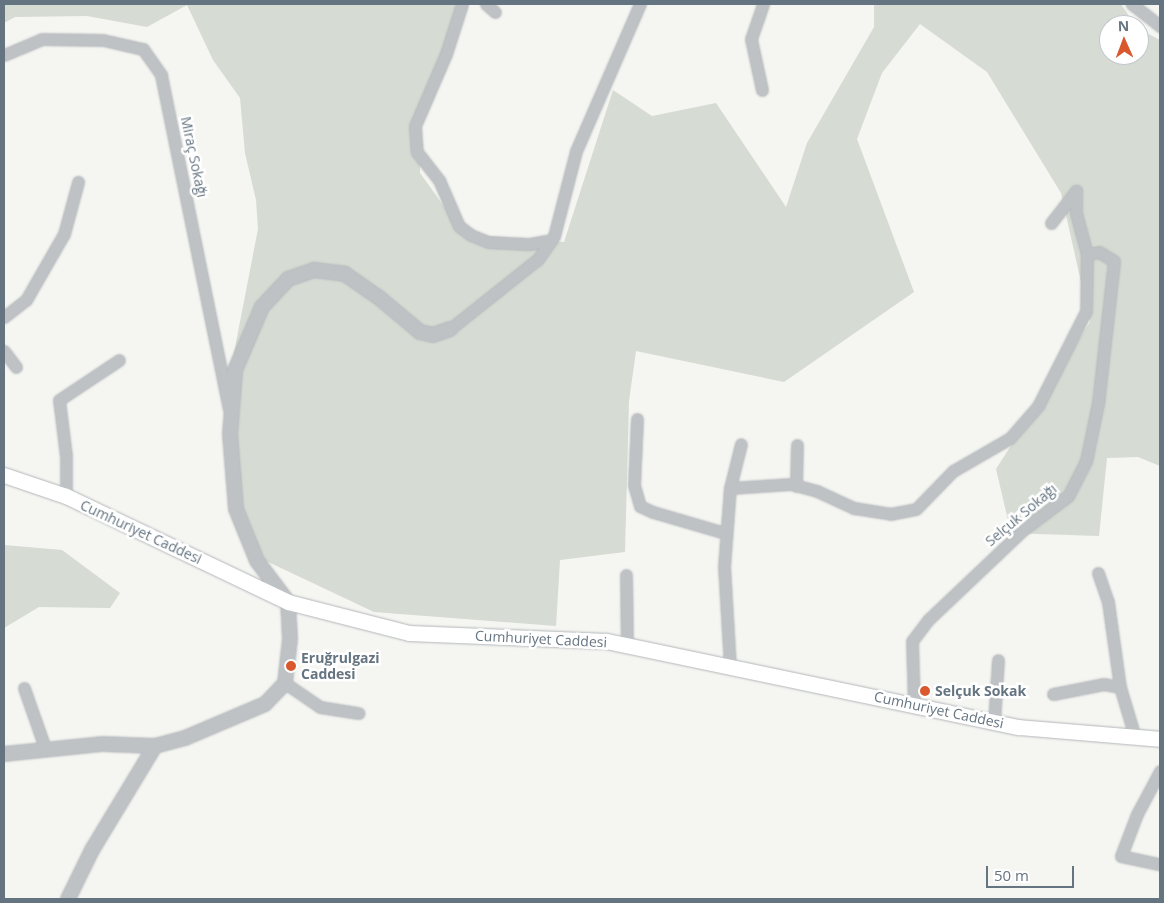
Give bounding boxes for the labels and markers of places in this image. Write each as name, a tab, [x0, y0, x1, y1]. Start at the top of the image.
place label: Eruğrulgazi Caddesi	[301, 650, 380, 682]
marker: Eruğrulgazi Caddesi	[285, 660, 297, 672]
place label: Selçuk Sokak	[935, 683, 1026, 699]
marker: Selçuk Sokak	[919, 685, 931, 697]

